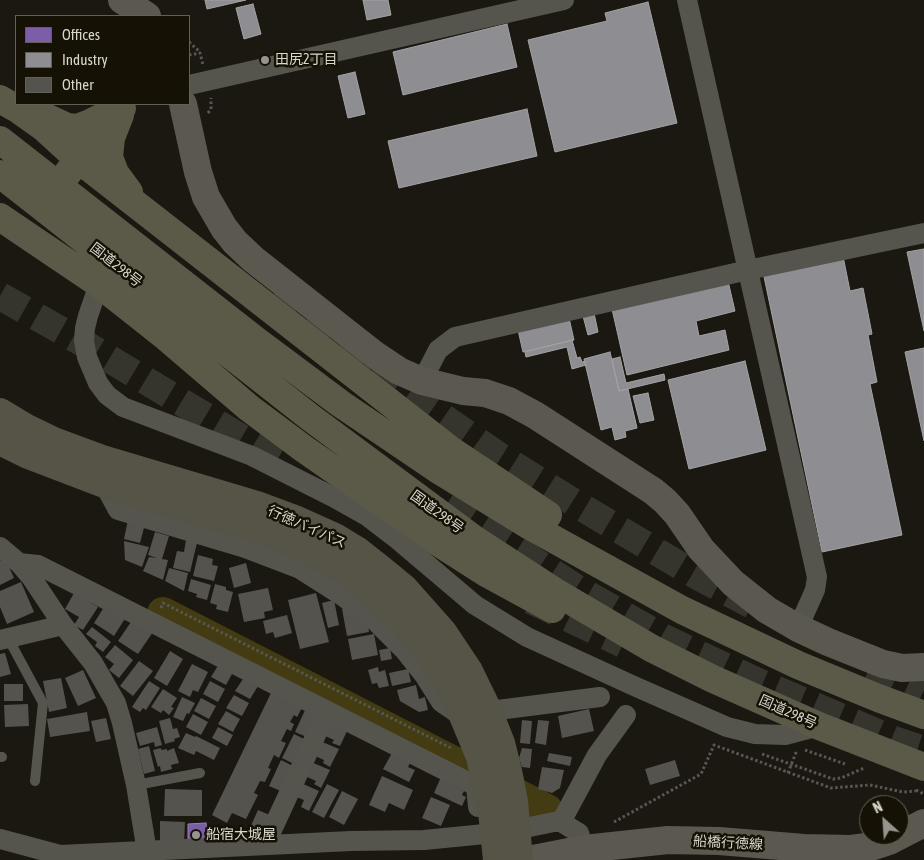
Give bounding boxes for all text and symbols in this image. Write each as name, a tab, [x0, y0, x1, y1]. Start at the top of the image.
legend	[15, 15, 190, 105]
text: Offices	[62, 26, 100, 43]
text: Industry	[62, 51, 108, 68]
place label: 田尻2丁目	[275, 52, 338, 68]
marker: 田尻2丁目	[259, 54, 271, 66]
text: Other	[62, 76, 94, 93]
street label: 国道298号	[87, 239, 145, 291]
street label: 国道298号	[407, 487, 467, 537]
street label: 行徳バイパス	[265, 502, 349, 552]
street label: 国道298号	[756, 692, 820, 732]
north arrow	[859, 795, 909, 845]
text: N	[871, 798, 885, 816]
place label: 船宿大城屋	[206, 827, 276, 843]
marker: 船宿大城屋	[190, 829, 202, 841]
street label: 船橋行徳線	[693, 833, 763, 853]

